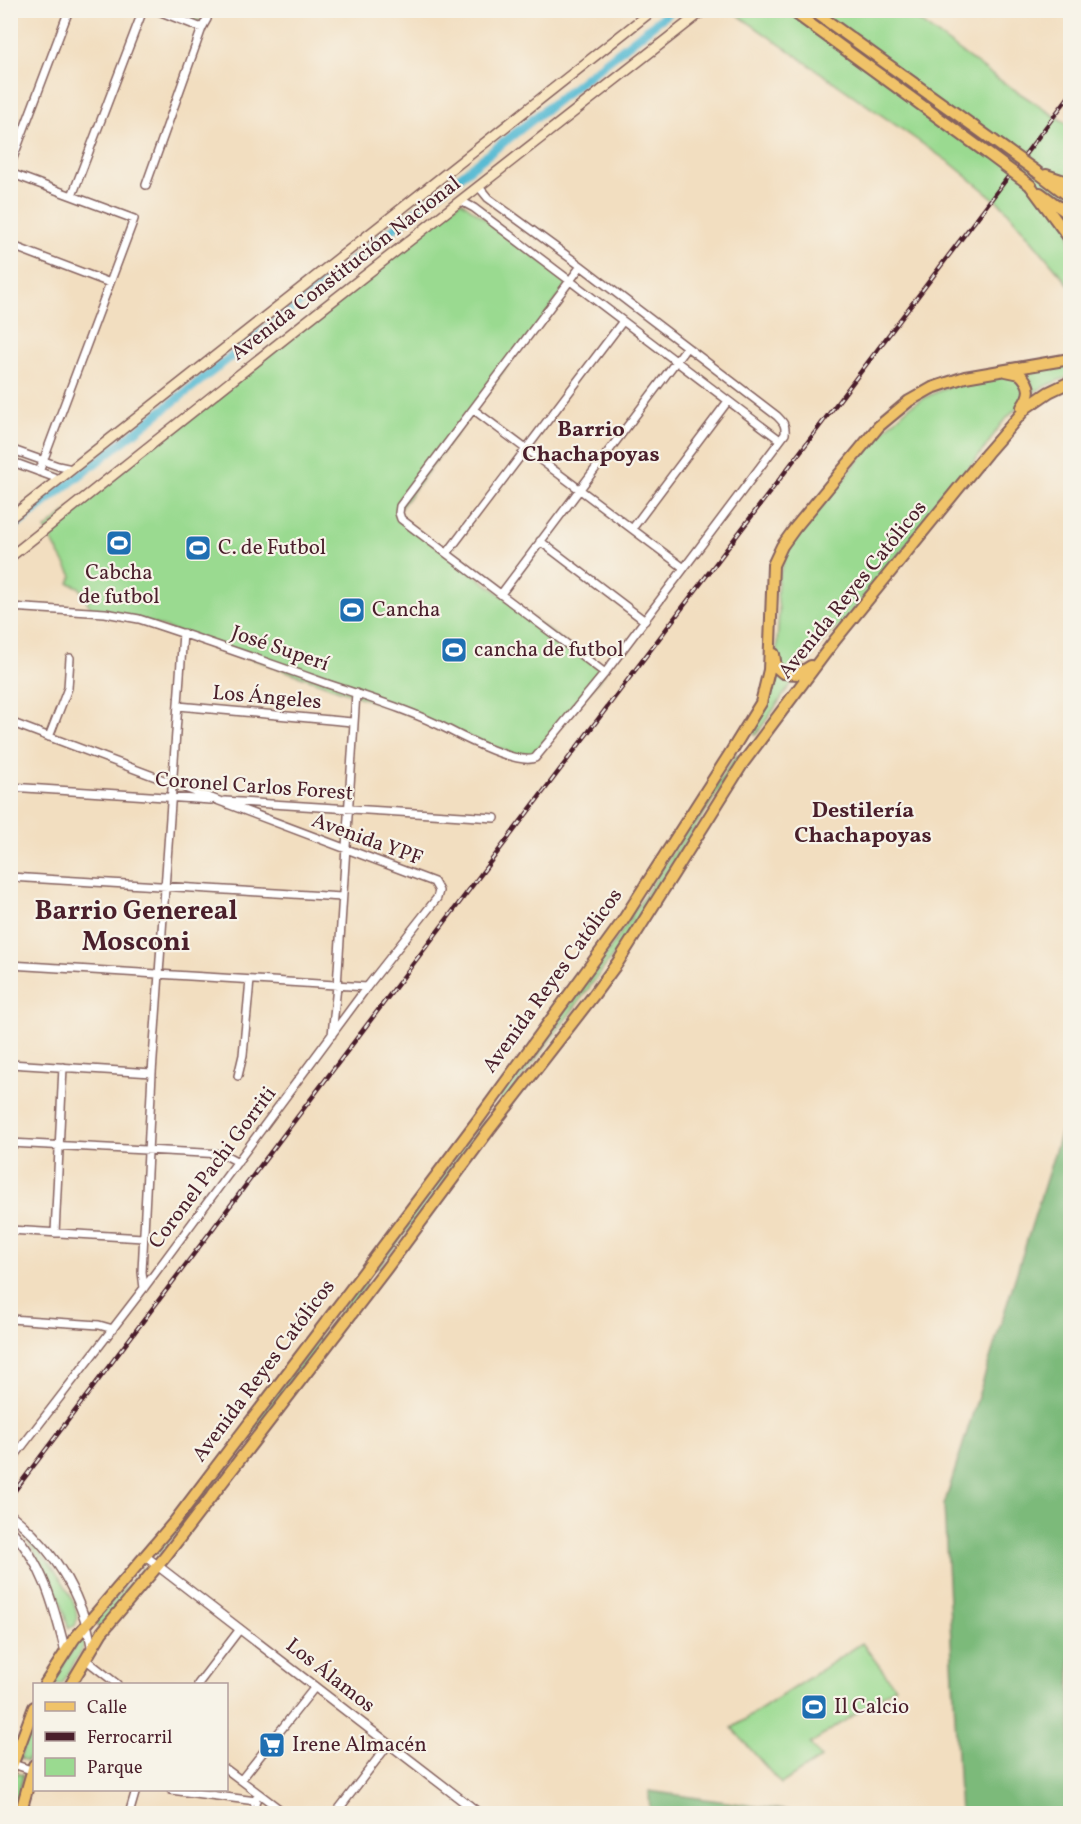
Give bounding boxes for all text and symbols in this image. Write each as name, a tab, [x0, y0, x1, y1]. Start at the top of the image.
street label: Avenida Constitución Nacional	[225, 170, 467, 368]
district label: Barrio Chachapoyas	[522, 415, 660, 471]
street label: Avenida Reyes Católicos	[772, 495, 934, 685]
sports icon: Cabcha de futbol	[104, 528, 134, 558]
sports icon: C. de Futbol	[183, 533, 213, 563]
place label: C. de Futbol	[218, 534, 326, 563]
place label: Cabcha de futbol	[78, 559, 160, 612]
sports icon: Cancha	[337, 595, 367, 625]
place label: Cancha	[372, 596, 441, 625]
street label: José Superí	[227, 619, 333, 679]
sports icon: cancha de futbol	[439, 635, 469, 665]
place label: cancha de futbol	[474, 636, 624, 665]
street label: Los Ángeles	[211, 679, 323, 717]
street label: Coronel Carlos Forest	[154, 766, 354, 808]
district label: Destilería Chachapoyas	[794, 796, 932, 852]
street label: Avenida YPF	[307, 806, 427, 874]
street label: Avenida Reyes Católicos	[476, 883, 630, 1079]
district label: Barrio Genereal Mosconi	[34, 893, 238, 962]
street label: Coronel Pachi Gorriti	[142, 1081, 284, 1255]
street label: Avenida Reyes Católicos	[186, 1274, 342, 1468]
street label: Los Álamos	[279, 1632, 381, 1720]
legend	[33, 1683, 228, 1791]
sports icon: Il Calcio	[799, 1692, 829, 1722]
place label: Il Calcio	[834, 1693, 909, 1722]
text: Calle	[87, 1696, 127, 1721]
text: Ferrocarril	[87, 1726, 172, 1751]
supermarket icon: Irene Almacén	[257, 1730, 287, 1760]
place label: Irene Almacén	[292, 1731, 427, 1760]
text: Parque	[87, 1756, 142, 1781]

